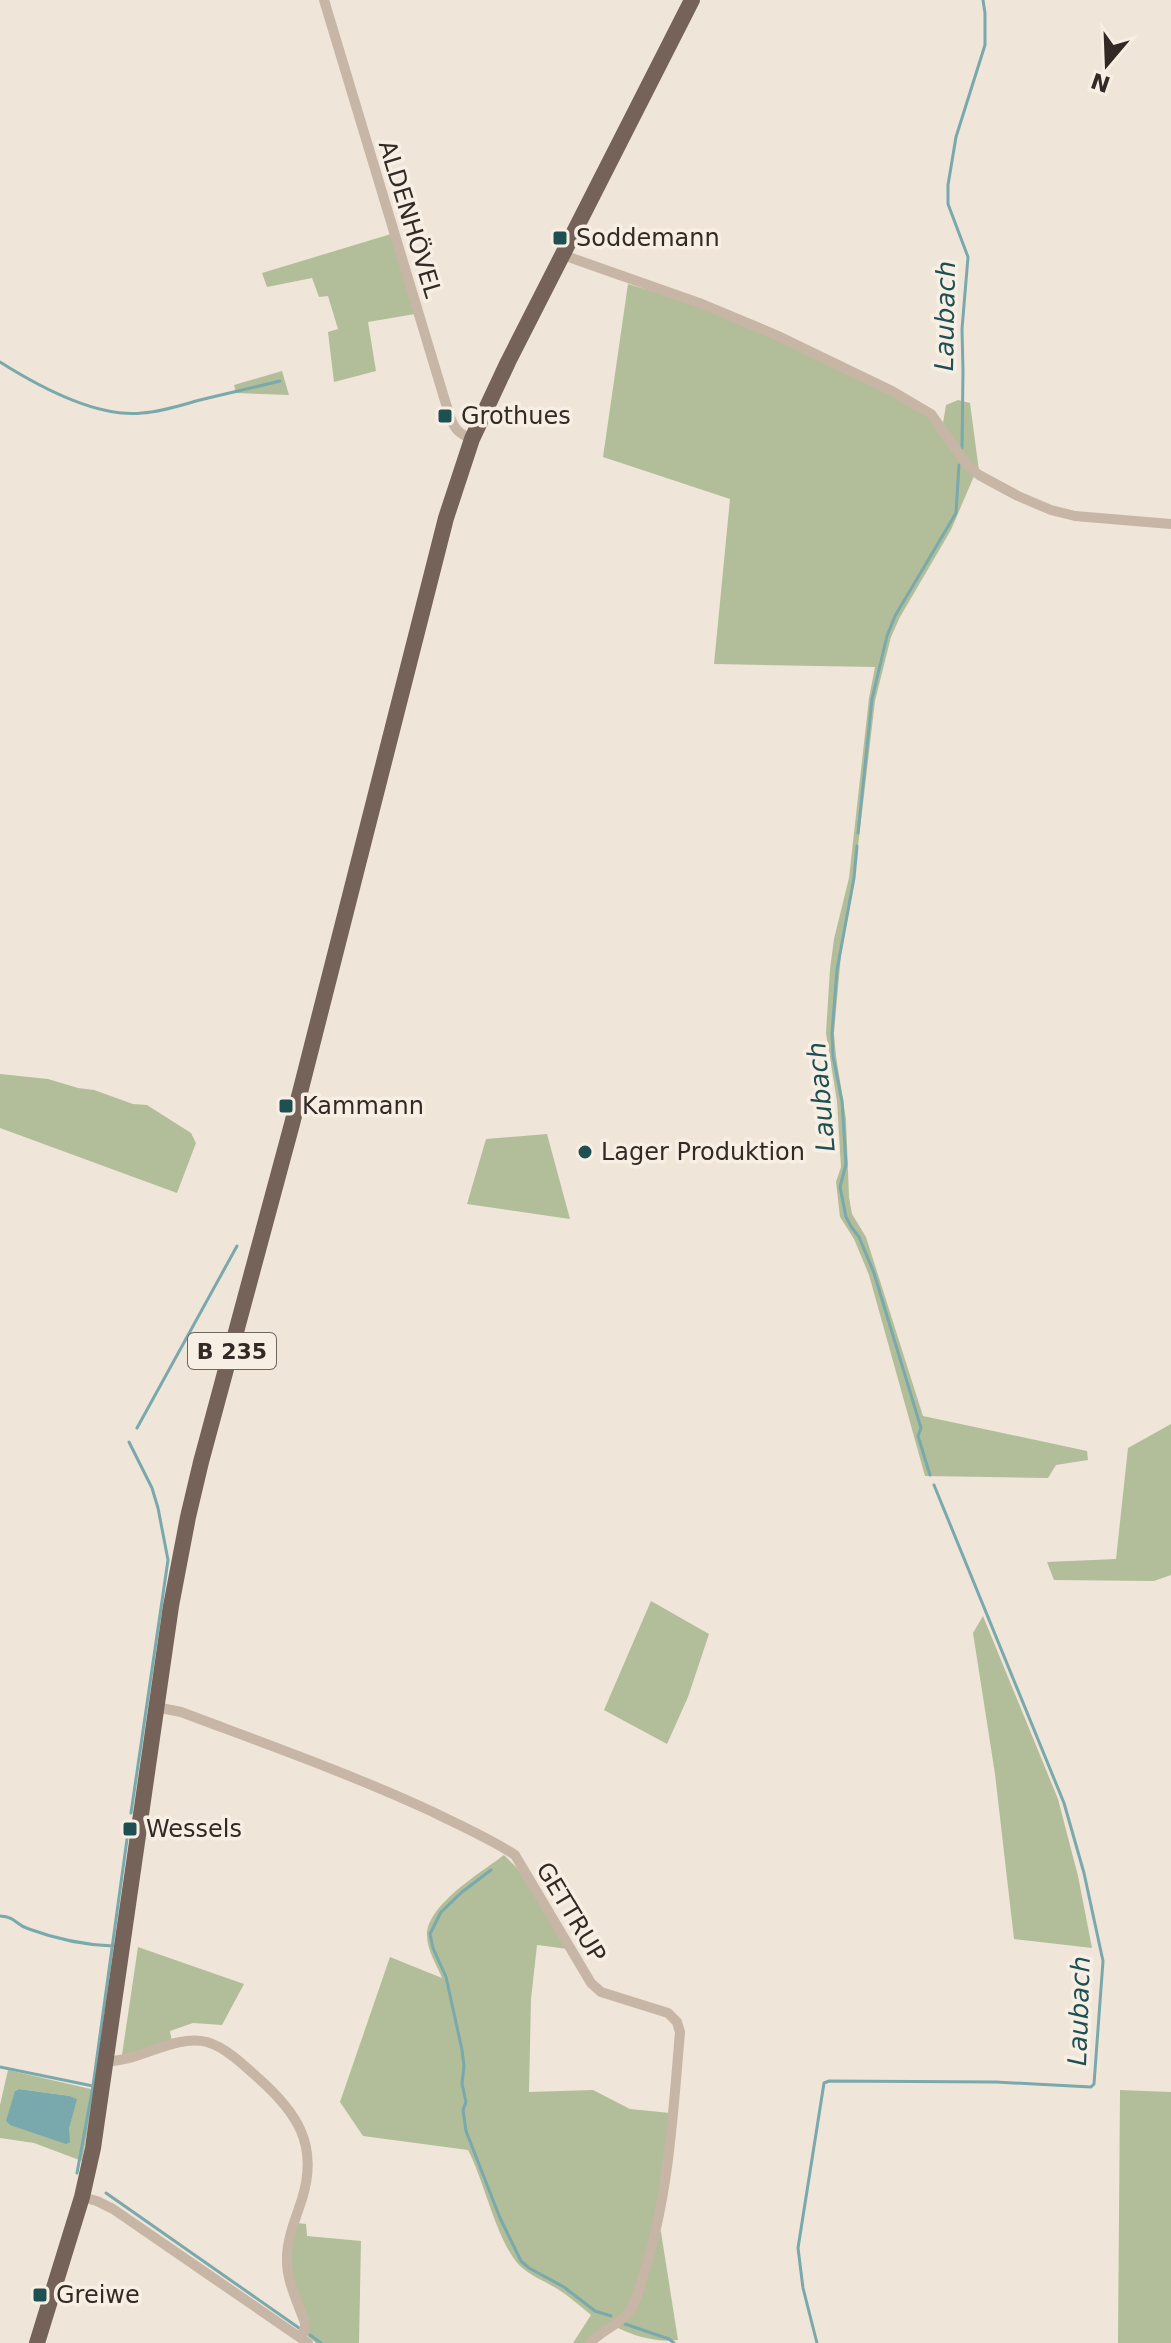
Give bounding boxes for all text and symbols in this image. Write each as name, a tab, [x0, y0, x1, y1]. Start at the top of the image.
north arrow	[1067, 24, 1147, 104]
text: N	[1088, 68, 1113, 97]
street label: ALDENHÖVEL	[373, 137, 448, 302]
place label: Soddemann	[576, 224, 720, 252]
marker: Soddemann	[551, 229, 569, 247]
water label: Laubach	[929, 261, 961, 371]
place label: Grothues	[461, 402, 571, 430]
marker: Grothues	[436, 407, 454, 425]
water label: Laubach	[801, 1041, 841, 1153]
place label: Kammann	[302, 1092, 424, 1120]
marker: Kammann	[277, 1097, 295, 1115]
place label: Lager Produktion	[601, 1138, 805, 1166]
marker: Lager Produktion	[576, 1143, 594, 1161]
road number: B 235	[188, 1333, 276, 1369]
place label: Wessels	[146, 1815, 242, 1843]
marker: Wessels	[121, 1820, 139, 1838]
street label: GETTRUP	[530, 1857, 612, 1967]
water label: Laubach	[1062, 1955, 1096, 2067]
place label: Greiwe	[56, 2281, 140, 2309]
marker: Greiwe	[31, 2286, 49, 2304]

